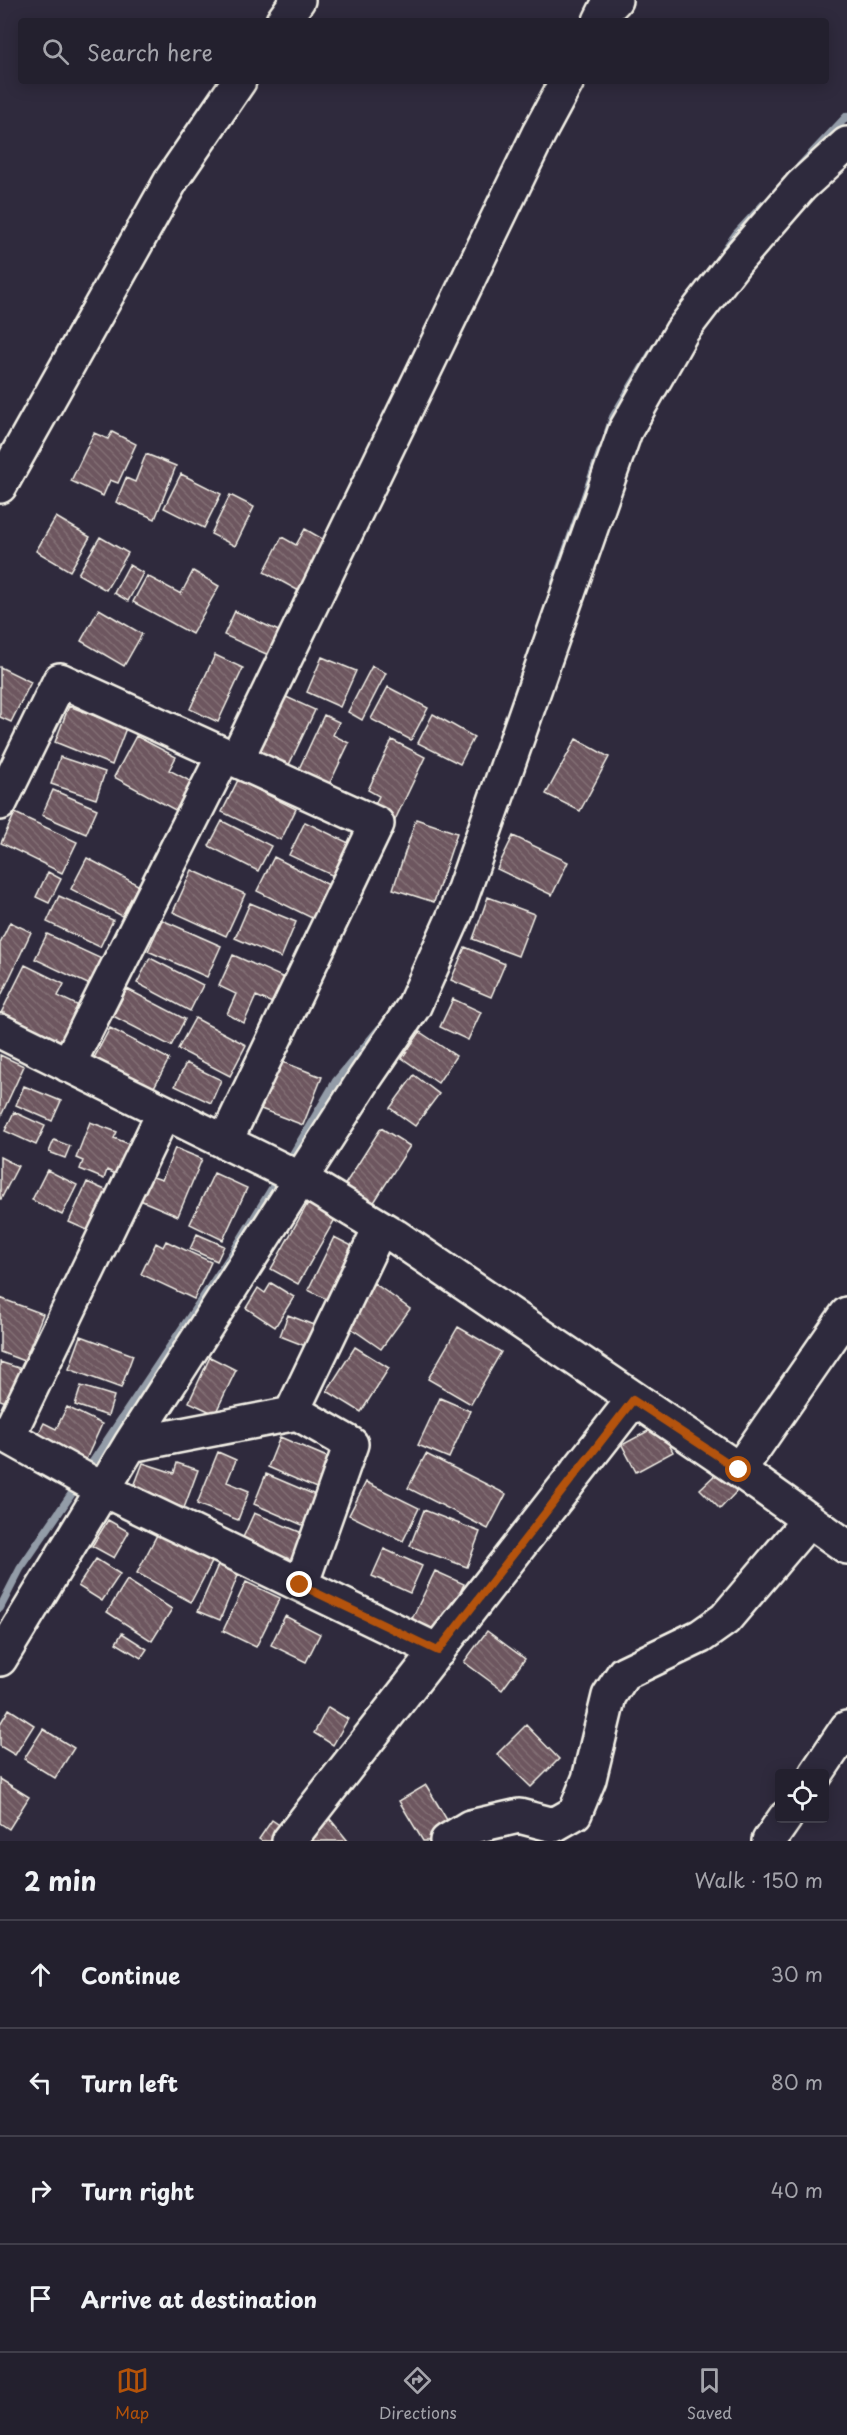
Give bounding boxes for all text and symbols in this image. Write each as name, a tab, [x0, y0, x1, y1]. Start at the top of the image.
search box	[18, 18, 829, 84]
icon: search	[39, 35, 72, 68]
text: Search here	[87, 35, 213, 68]
route start	[725, 1456, 751, 1482]
route end	[286, 1571, 312, 1597]
map controls	[775, 1769, 829, 1823]
button: locate	[775, 1769, 829, 1823]
text: 2 min	[24, 1861, 97, 1900]
text: Walk · 150 m	[694, 1865, 823, 1895]
icon: ahead	[24, 1958, 57, 1991]
text: Continue	[81, 1958, 180, 1991]
text: 30 m	[770, 1959, 823, 1989]
icon: left	[24, 2066, 57, 2099]
text: Turn left	[81, 2066, 178, 2099]
text: 80 m	[771, 2067, 823, 2097]
icon: right	[24, 2174, 57, 2207]
text: Turn right	[81, 2174, 194, 2207]
text: 40 m	[771, 2175, 823, 2205]
icon: arrive	[24, 2282, 57, 2315]
text: Arrive at destination	[81, 2282, 317, 2315]
tab: Map	[115, 2364, 149, 2424]
tab: Directions	[379, 2364, 457, 2424]
tab: Saved	[687, 2364, 732, 2424]

